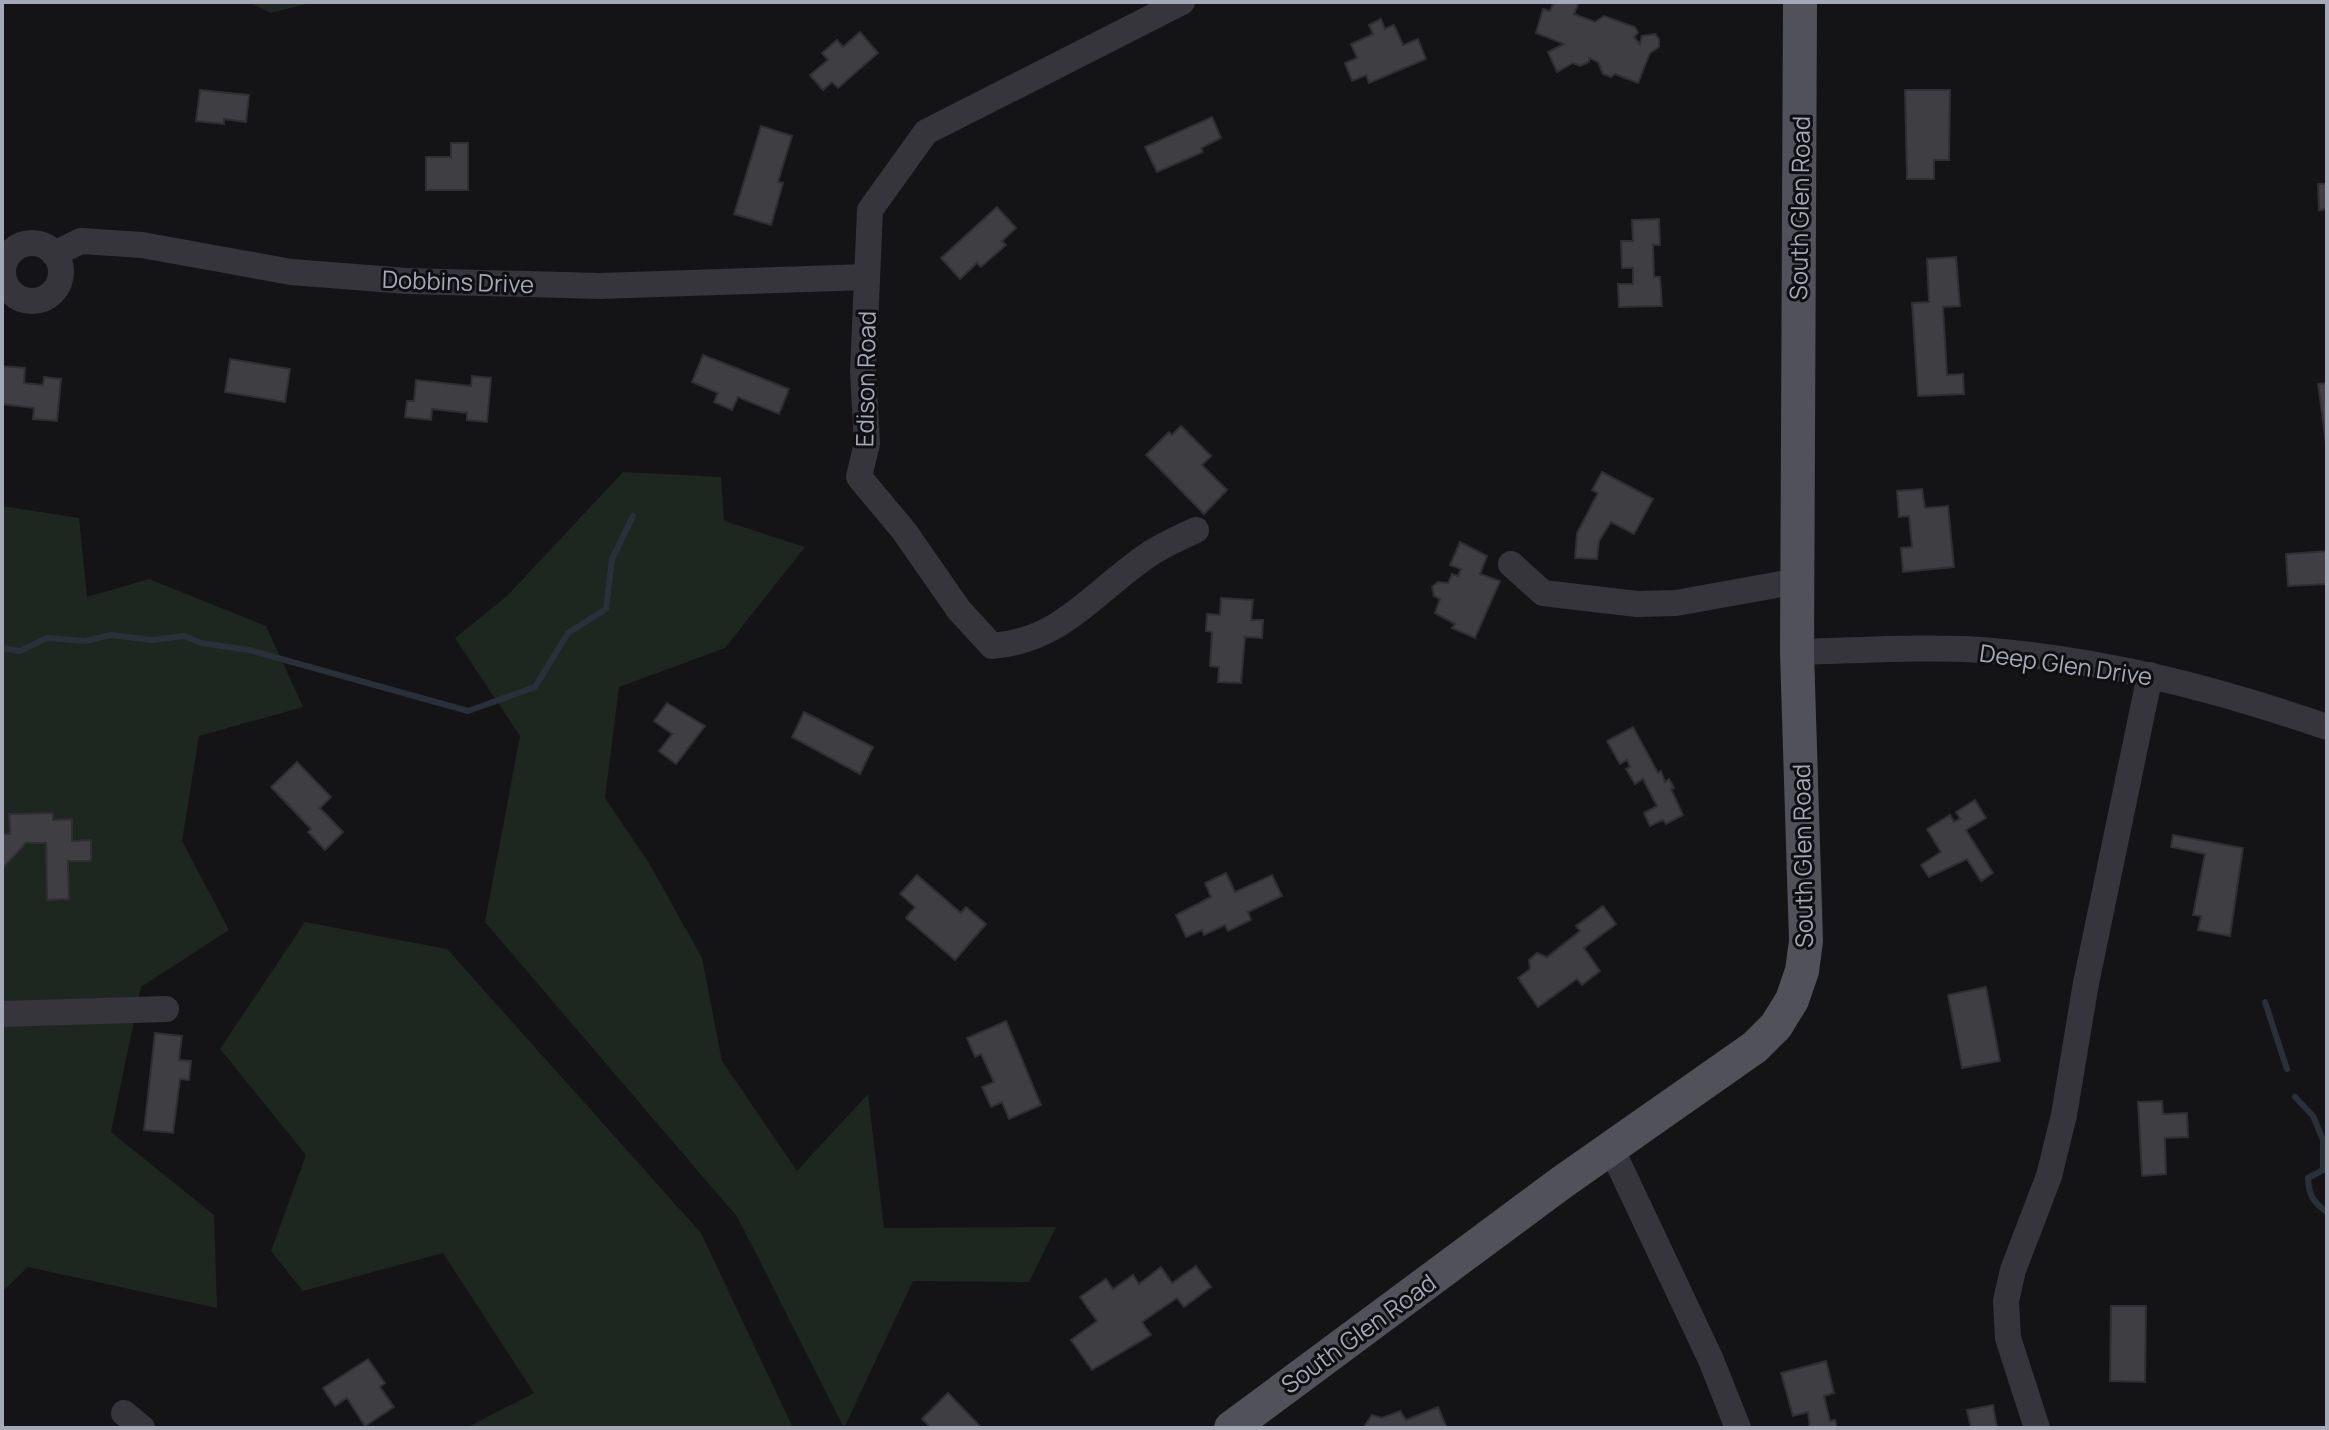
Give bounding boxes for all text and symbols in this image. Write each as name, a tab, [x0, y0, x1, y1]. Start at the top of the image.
street label: South Glen Road	[1781, 116, 1817, 300]
street label: Dobbins Drive	[381, 262, 535, 300]
street label: Edison Road	[847, 311, 883, 447]
street label: Deep Glen Drive	[1977, 636, 2155, 692]
street label: South Glen Road	[1784, 764, 1820, 948]
street label: South Glen Road	[1274, 1266, 1442, 1400]

